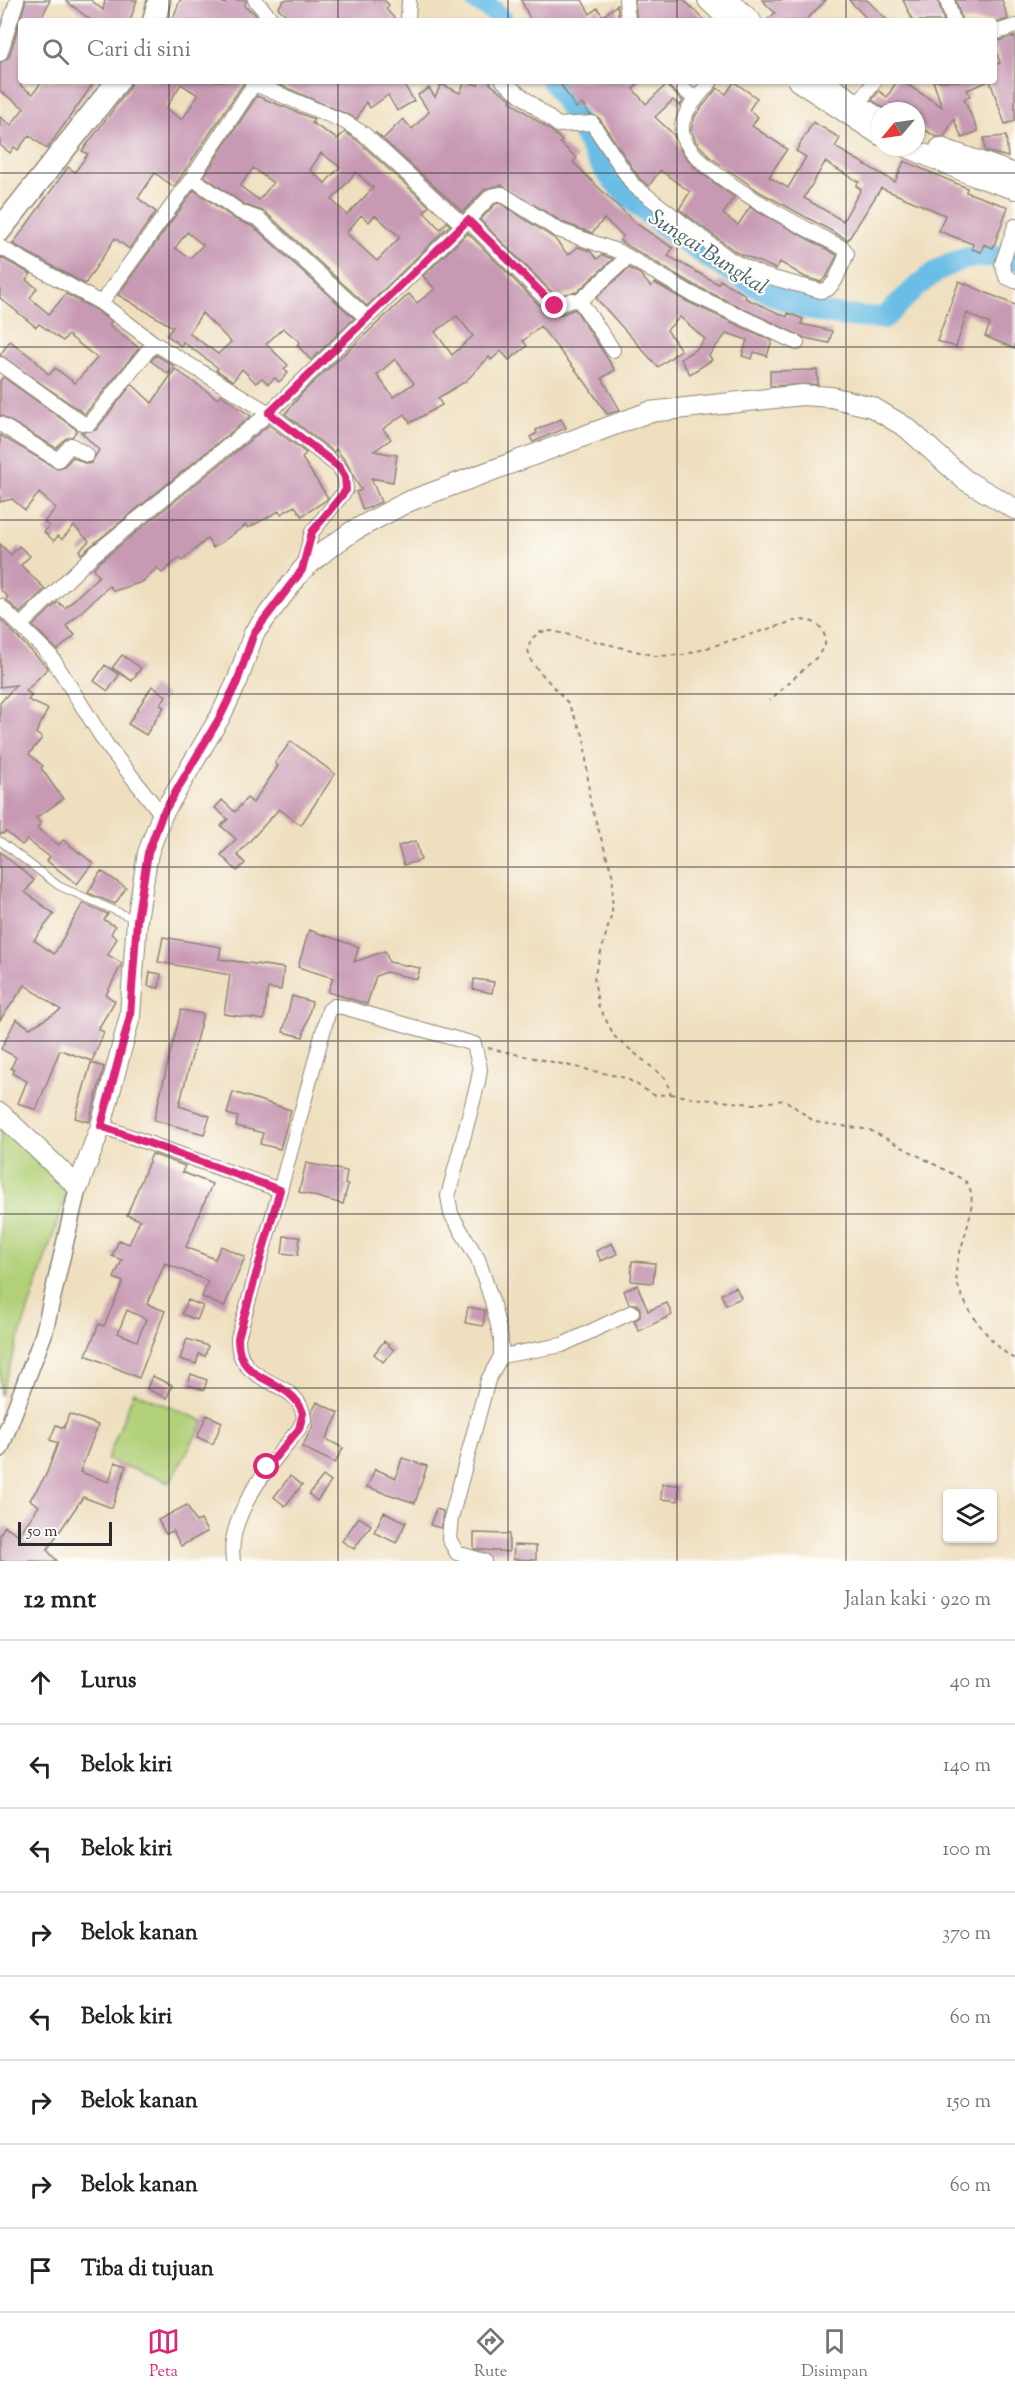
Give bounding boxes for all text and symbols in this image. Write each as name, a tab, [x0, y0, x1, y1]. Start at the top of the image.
search box	[18, 18, 997, 84]
icon: search	[39, 35, 72, 68]
text: Cari di sini	[87, 35, 191, 67]
north arrow	[871, 102, 925, 156]
water label: Sungai Bungkal	[641, 203, 774, 304]
route end	[541, 292, 567, 318]
route start	[253, 1453, 279, 1479]
map controls	[943, 1489, 997, 1543]
button: layers	[943, 1489, 997, 1543]
scale bar	[18, 1519, 112, 1546]
text: 50 m	[27, 1521, 58, 1544]
text: 12 mnt	[24, 1582, 96, 1619]
text: Jalan kaki · 920 m	[844, 1586, 991, 1615]
icon: ahead	[24, 1666, 57, 1699]
text: Lurus	[81, 1666, 137, 1698]
text: 40 m	[950, 1668, 991, 1697]
icon: left	[24, 1750, 57, 1783]
text: Belok kiri	[81, 1750, 172, 1782]
text: 140 m	[943, 1752, 991, 1781]
icon: left	[24, 1834, 57, 1867]
text: Belok kiri	[81, 1834, 172, 1866]
text: 100 m	[942, 1836, 991, 1865]
icon: right	[24, 1918, 57, 1951]
text: Belok kanan	[81, 1918, 198, 1950]
text: 370 m	[942, 1920, 991, 1949]
icon: left	[24, 2002, 57, 2035]
text: Belok kiri	[81, 2002, 172, 2034]
text: 60 m	[950, 2004, 991, 2033]
icon: right	[24, 2086, 57, 2119]
text: Belok kanan	[81, 2086, 198, 2118]
text: 150 m	[946, 2088, 991, 2117]
icon: right	[24, 2170, 57, 2203]
text: Belok kanan	[81, 2170, 198, 2202]
text: 60 m	[950, 2172, 991, 2201]
icon: arrive	[24, 2254, 57, 2287]
text: Tiba di tujuan	[81, 2254, 214, 2286]
tab: Peta	[147, 2325, 180, 2384]
tab: Rute	[474, 2325, 507, 2384]
tab: Disimpan	[801, 2325, 868, 2384]

